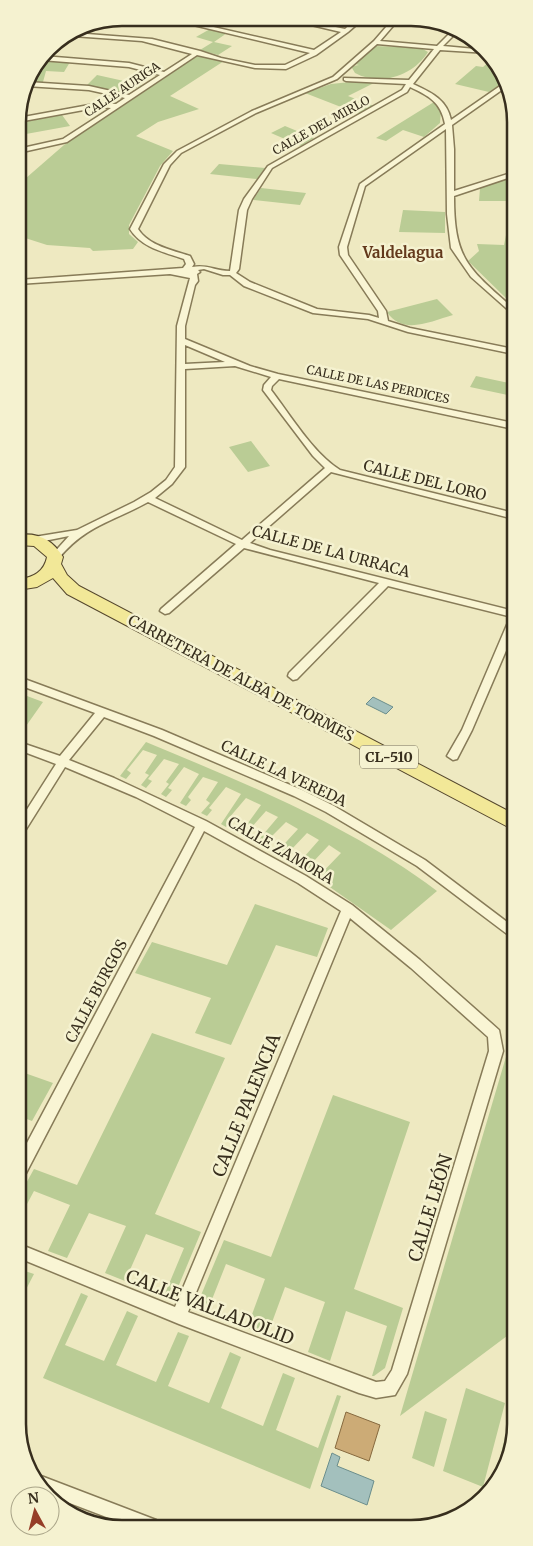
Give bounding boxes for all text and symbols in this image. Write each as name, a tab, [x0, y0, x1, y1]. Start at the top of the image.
street label: CALLE AURIGA	[81, 58, 163, 120]
street label: CALLE DEL MIRLO	[270, 92, 373, 158]
district label: Valdelagua	[362, 243, 444, 262]
street label: CALLE DE LAS PERDICES	[305, 361, 451, 407]
street label: CALLE DEL LORO	[362, 456, 489, 505]
street label: CALLE DE LA URRACA	[250, 521, 412, 581]
street label: CARRETERA DE ALBA DE TORMES	[125, 610, 357, 746]
street label: CALLE LA VEREDA	[218, 736, 350, 811]
road number: CL-510	[360, 746, 418, 769]
street label: CALLE ZAMORA	[225, 812, 338, 888]
street label: CALLE BURGOS	[61, 936, 131, 1046]
street label: CALLE PALENCIA	[207, 1030, 285, 1180]
street label: CALLE LEÓN	[403, 1151, 457, 1265]
street label: CALLE VALLADOLID	[123, 1264, 297, 1350]
north arrow	[10, 1486, 60, 1536]
text: N	[27, 1488, 40, 1508]

